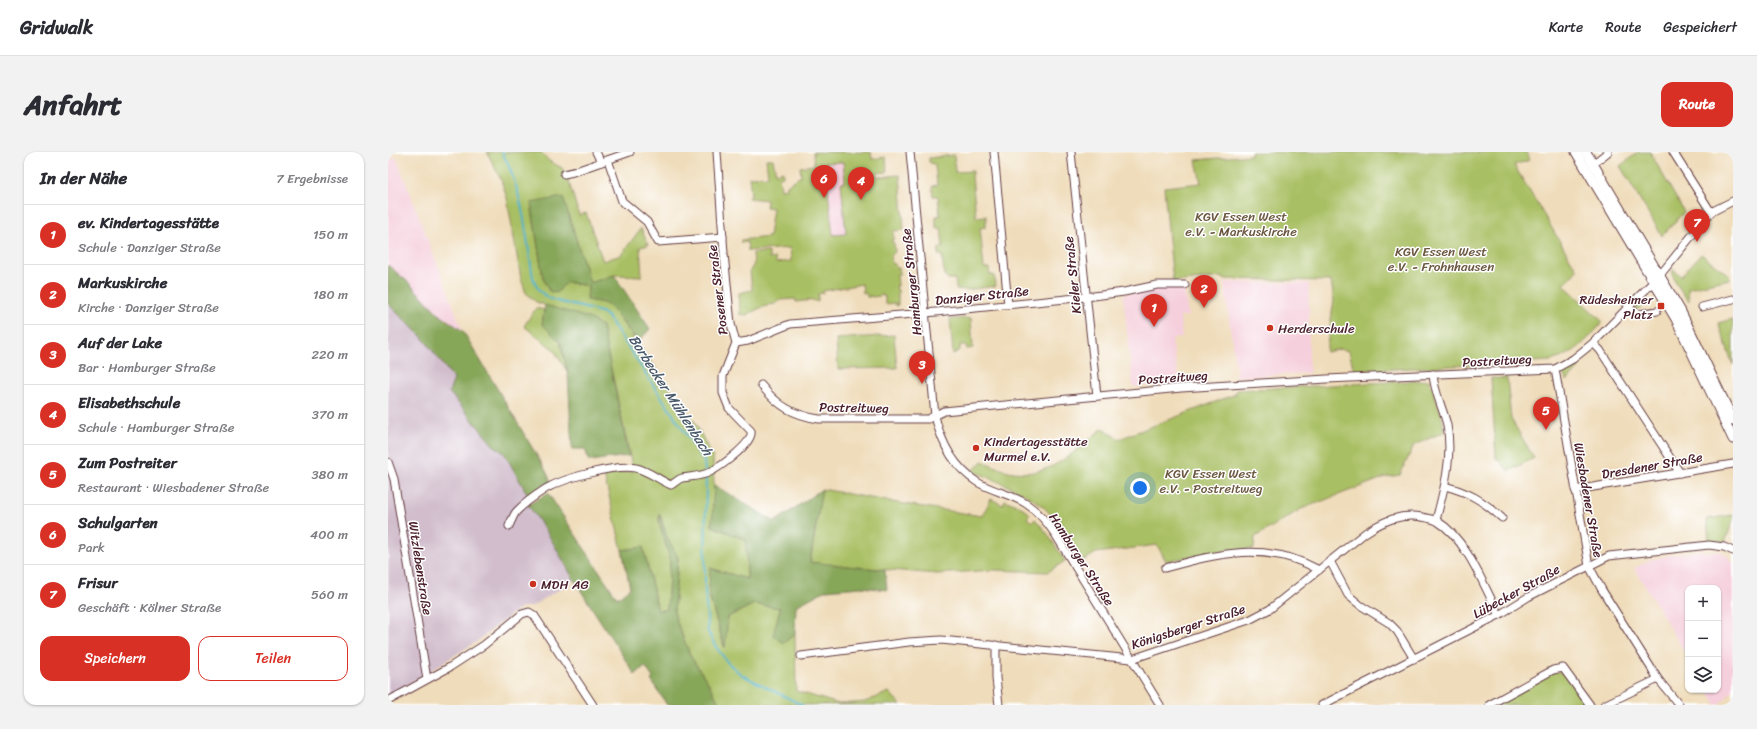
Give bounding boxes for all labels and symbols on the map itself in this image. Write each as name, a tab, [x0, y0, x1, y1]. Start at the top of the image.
pin: 6	[811, 165, 837, 198]
pin: 4	[848, 167, 874, 200]
park label: KGV Essen West e.V. - Markuskirche	[1185, 205, 1297, 243]
pin: 7	[1684, 209, 1710, 242]
street label: Hamburger Straße	[894, 227, 929, 337]
street label: Kieler Straße	[1057, 235, 1088, 315]
park label: KGV Essen West e.V. - Frohnhausen	[1388, 240, 1494, 278]
street label: Posener Straße	[701, 243, 734, 336]
pin: 2	[1191, 275, 1217, 308]
street label: Danziger Straße	[934, 279, 1030, 312]
place label: Rüdesheimer Platz	[1580, 288, 1654, 326]
pin: 1	[1141, 294, 1167, 327]
marker: Rüdesheimer Platz	[1656, 301, 1666, 311]
place label: Herderschule	[1278, 317, 1355, 340]
marker: Herderschule	[1265, 323, 1275, 333]
water label: Borbecker Mühlenbach	[622, 329, 720, 462]
street label: Postreitweg	[1462, 347, 1533, 374]
pin: 3	[909, 351, 935, 384]
street label: Postreitweg	[1137, 364, 1209, 391]
street label: Postreitweg	[819, 395, 889, 420]
pin: 5	[1533, 397, 1559, 430]
place label: Kindertagesstätte Murmel e.V.	[984, 430, 1088, 468]
street label: Wiesbadener Straße	[1567, 441, 1610, 560]
marker: Kindertagesstätte Murmel e.V.	[971, 443, 981, 453]
street label: Dresdener Straße	[1600, 445, 1705, 486]
park label: KGV Essen West e.V. - Postreitweg	[1159, 462, 1263, 500]
your location	[1130, 478, 1150, 498]
street label: Hamburger Straße	[1043, 508, 1121, 611]
street label: Witzlebenstraße	[402, 519, 439, 617]
street label: Lübecker Straße	[1468, 558, 1564, 625]
place label: MDH AG	[541, 573, 589, 596]
marker: MDH AG	[528, 579, 538, 589]
street label: Königsberger Straße	[1128, 597, 1249, 656]

